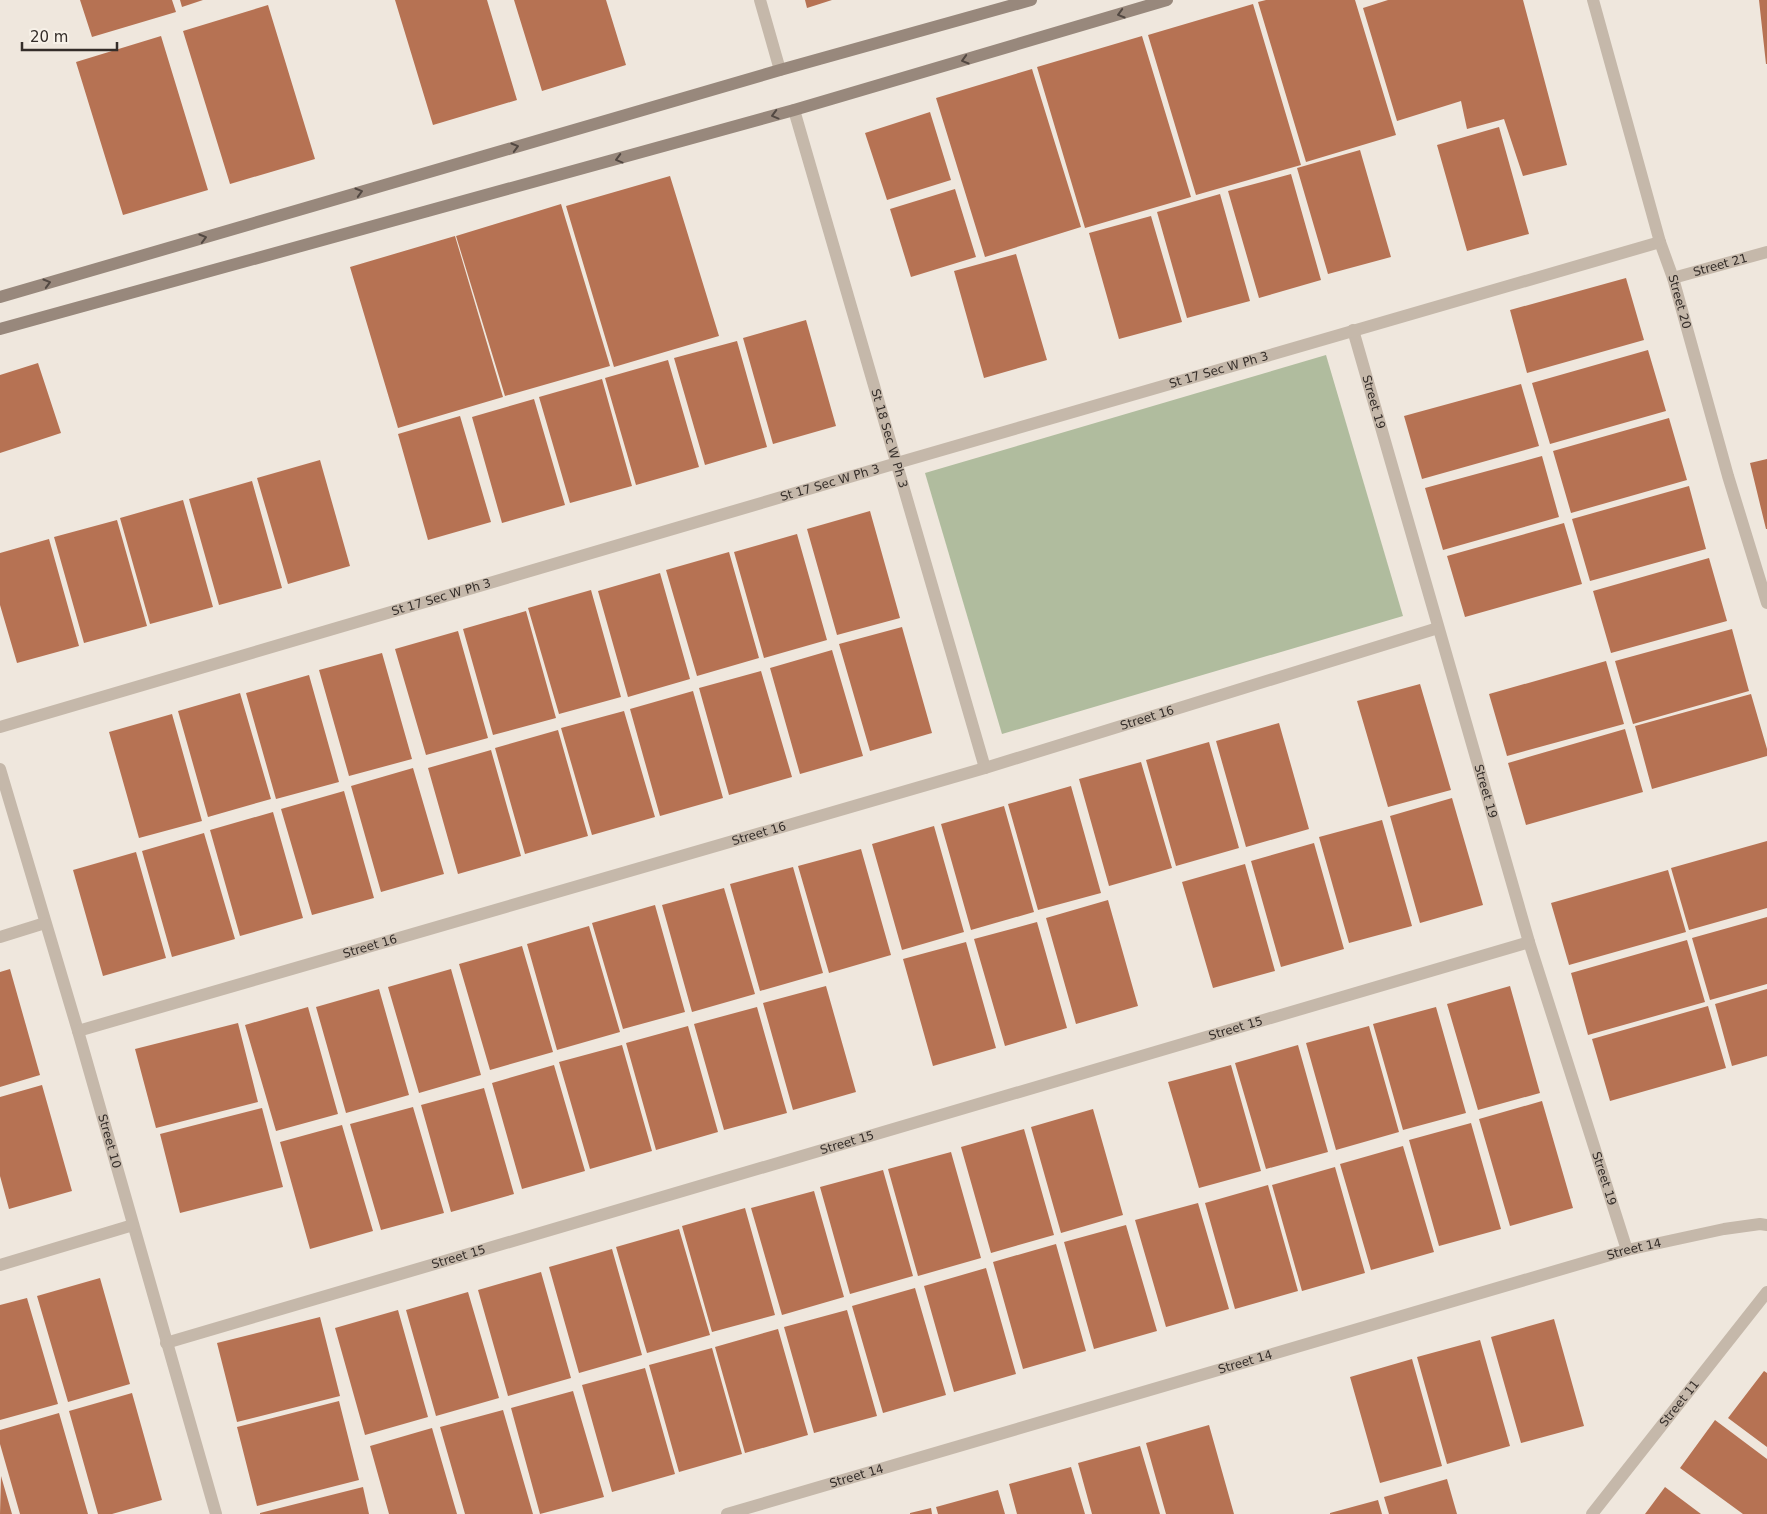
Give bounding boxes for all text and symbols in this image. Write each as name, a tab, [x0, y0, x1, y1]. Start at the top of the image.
one-way arrow	[1117, 8, 1125, 18]
scale bar	[22, 20, 118, 52]
text: 20 m	[30, 28, 68, 46]
one-way arrow	[961, 54, 969, 64]
one-way arrow	[772, 110, 780, 120]
one-way arrow	[510, 142, 519, 152]
one-way arrow	[615, 153, 623, 163]
one-way arrow	[354, 188, 362, 198]
one-way arrow	[198, 233, 206, 243]
street label: Street 21	[1692, 251, 1749, 279]
street label: Street 20	[1665, 273, 1694, 330]
one-way arrow	[42, 278, 51, 289]
street label: St 17 Sec W Ph 3	[1167, 349, 1270, 391]
street label: Street 19	[1359, 373, 1388, 431]
street label: St 18 Sec W Ph 3	[868, 387, 910, 490]
street label: St 17 Sec W Ph 3	[779, 462, 881, 504]
street label: St 17 Sec W Ph 3	[390, 576, 493, 618]
street label: Street 16	[1118, 703, 1176, 733]
street label: Street 19	[1471, 763, 1500, 820]
street label: Street 16	[730, 819, 788, 848]
street label: Street 16	[341, 932, 399, 961]
street label: Street 15	[1207, 1014, 1264, 1043]
street label: Street 10	[95, 1113, 124, 1170]
street label: Street 15	[818, 1128, 876, 1157]
street label: Street 19	[1589, 1150, 1619, 1207]
street label: Street 14	[1605, 1236, 1663, 1263]
street label: Street 15	[430, 1242, 487, 1271]
street label: Street 14	[1217, 1347, 1274, 1377]
street label: Street 11	[1657, 1377, 1702, 1429]
street label: Street 14	[828, 1461, 885, 1491]

